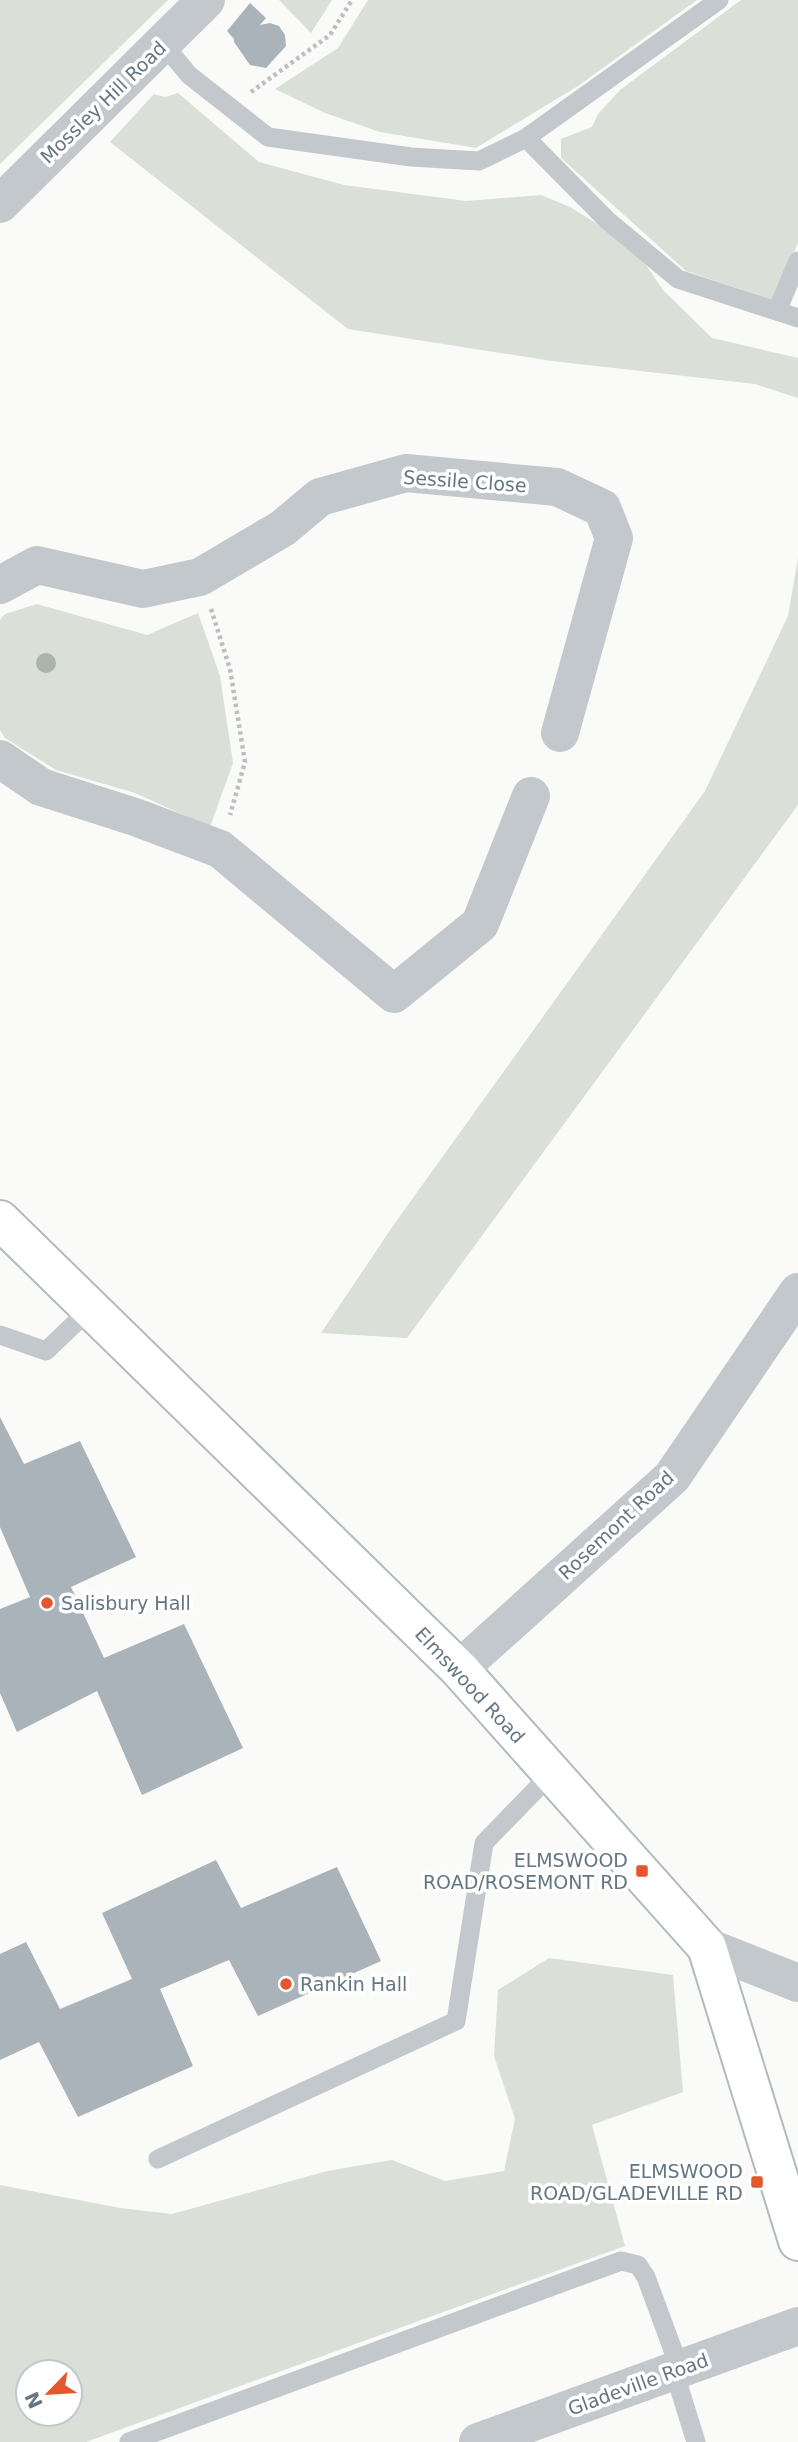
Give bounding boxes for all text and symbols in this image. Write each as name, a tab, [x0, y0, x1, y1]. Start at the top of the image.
street label: Mossley Hill Road	[36, 36, 170, 168]
street label: Sessile Close	[403, 466, 527, 496]
street label: Rosemont Road	[554, 1466, 678, 1584]
place label: Salisbury Hall	[61, 1592, 191, 1614]
marker: Salisbury Hall	[39, 1595, 55, 1611]
street label: Elmswood Road	[411, 1623, 529, 1747]
place label: ELMSWOOD ROAD/ROSEMONT RD	[423, 1849, 628, 1893]
marker: ELMSWOOD ROAD/ROSEMONT RD	[634, 1863, 650, 1879]
place label: Rankin Hall	[300, 1973, 407, 1995]
marker: Rankin Hall	[278, 1976, 294, 1992]
place label: ELMSWOOD ROAD/GLADEVILLE RD	[530, 2160, 743, 2204]
marker: ELMSWOOD ROAD/GLADEVILLE RD	[749, 2174, 765, 2190]
street label: Gladeville Road	[565, 2348, 711, 2420]
north arrow	[14, 2358, 84, 2428]
text: N	[20, 2388, 47, 2412]

